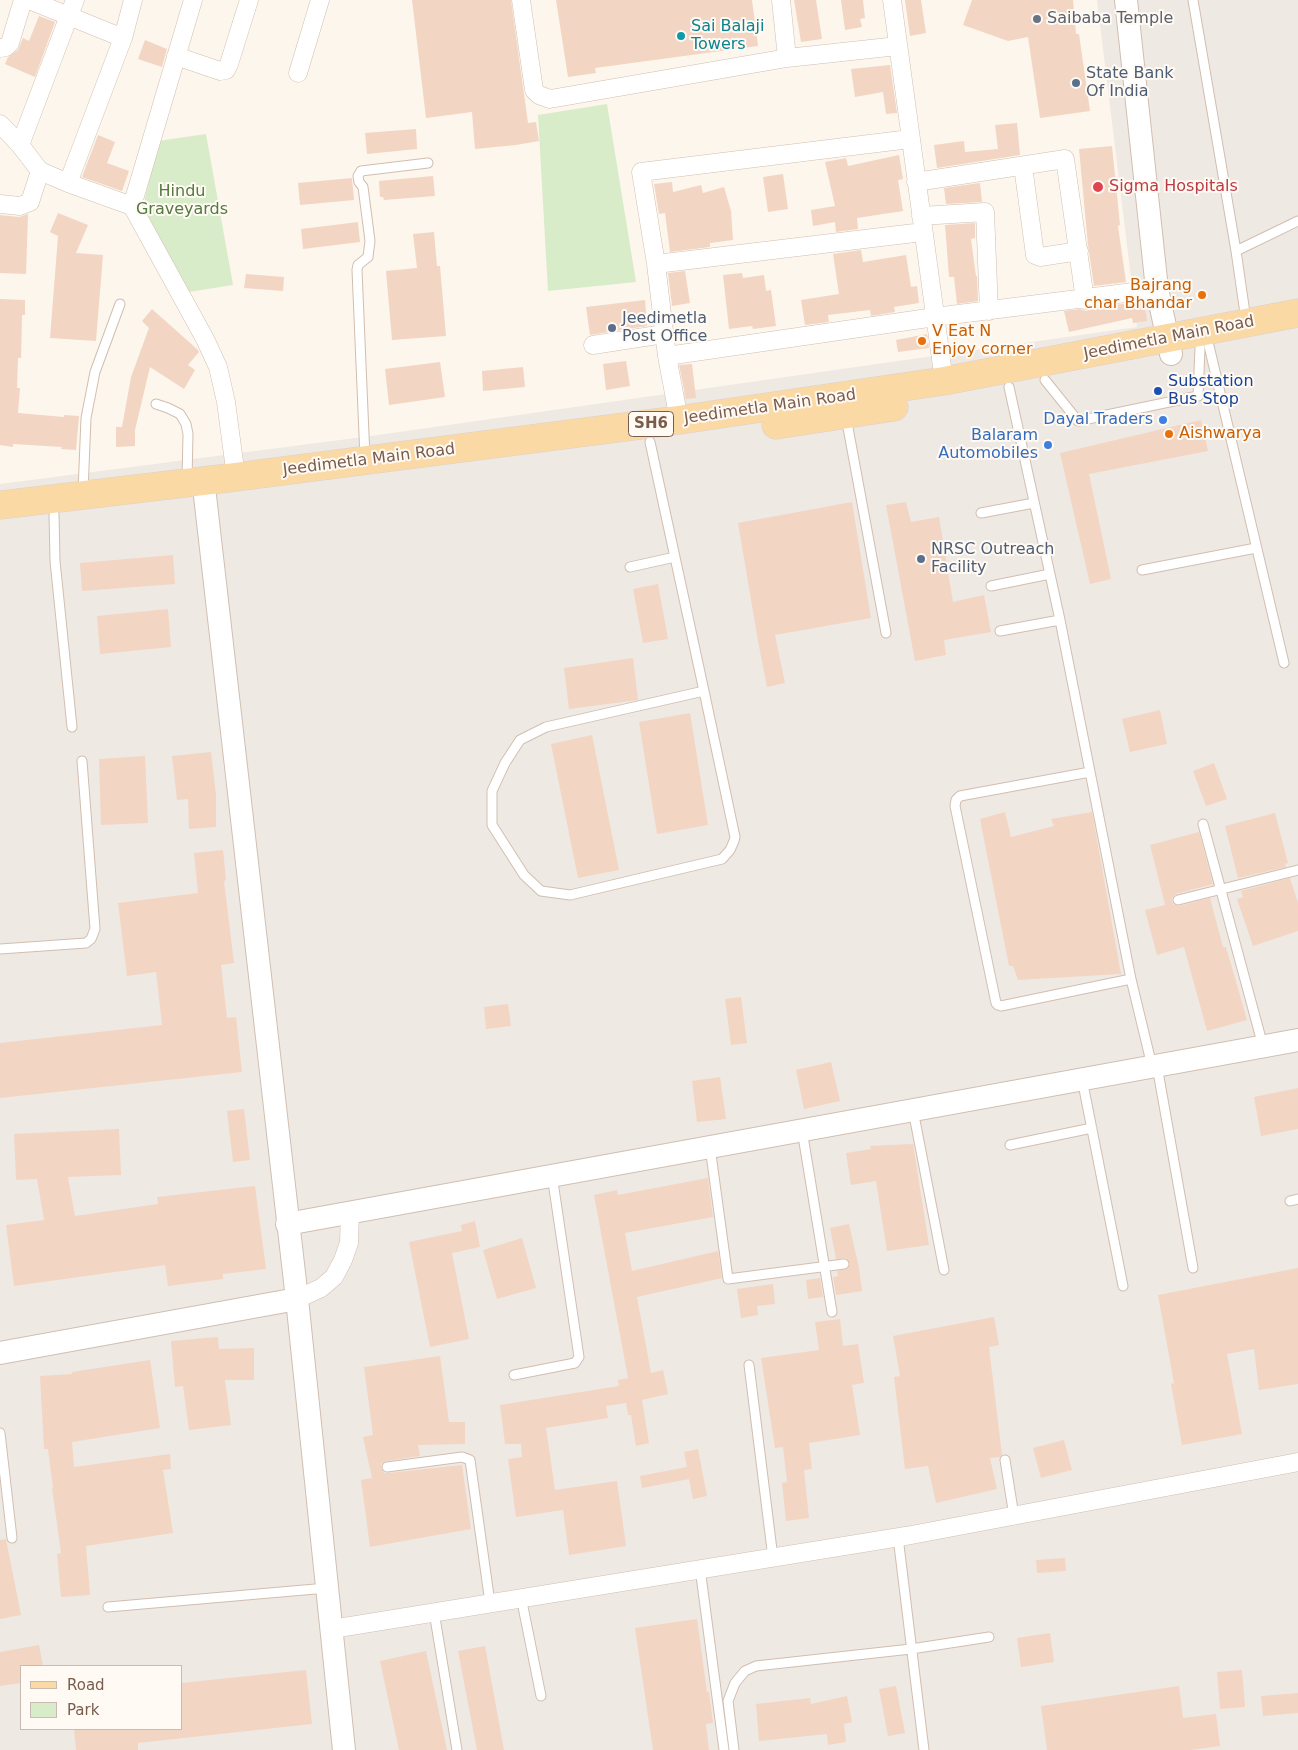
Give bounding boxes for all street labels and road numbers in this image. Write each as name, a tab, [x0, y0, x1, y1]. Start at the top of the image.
street label: Jeedimetla Main Road	[1082, 312, 1256, 364]
street label: Jeedimetla Main Road	[683, 385, 857, 429]
road number: SH6	[628, 412, 674, 436]
street label: Jeedimetla Main Road	[282, 440, 456, 480]

